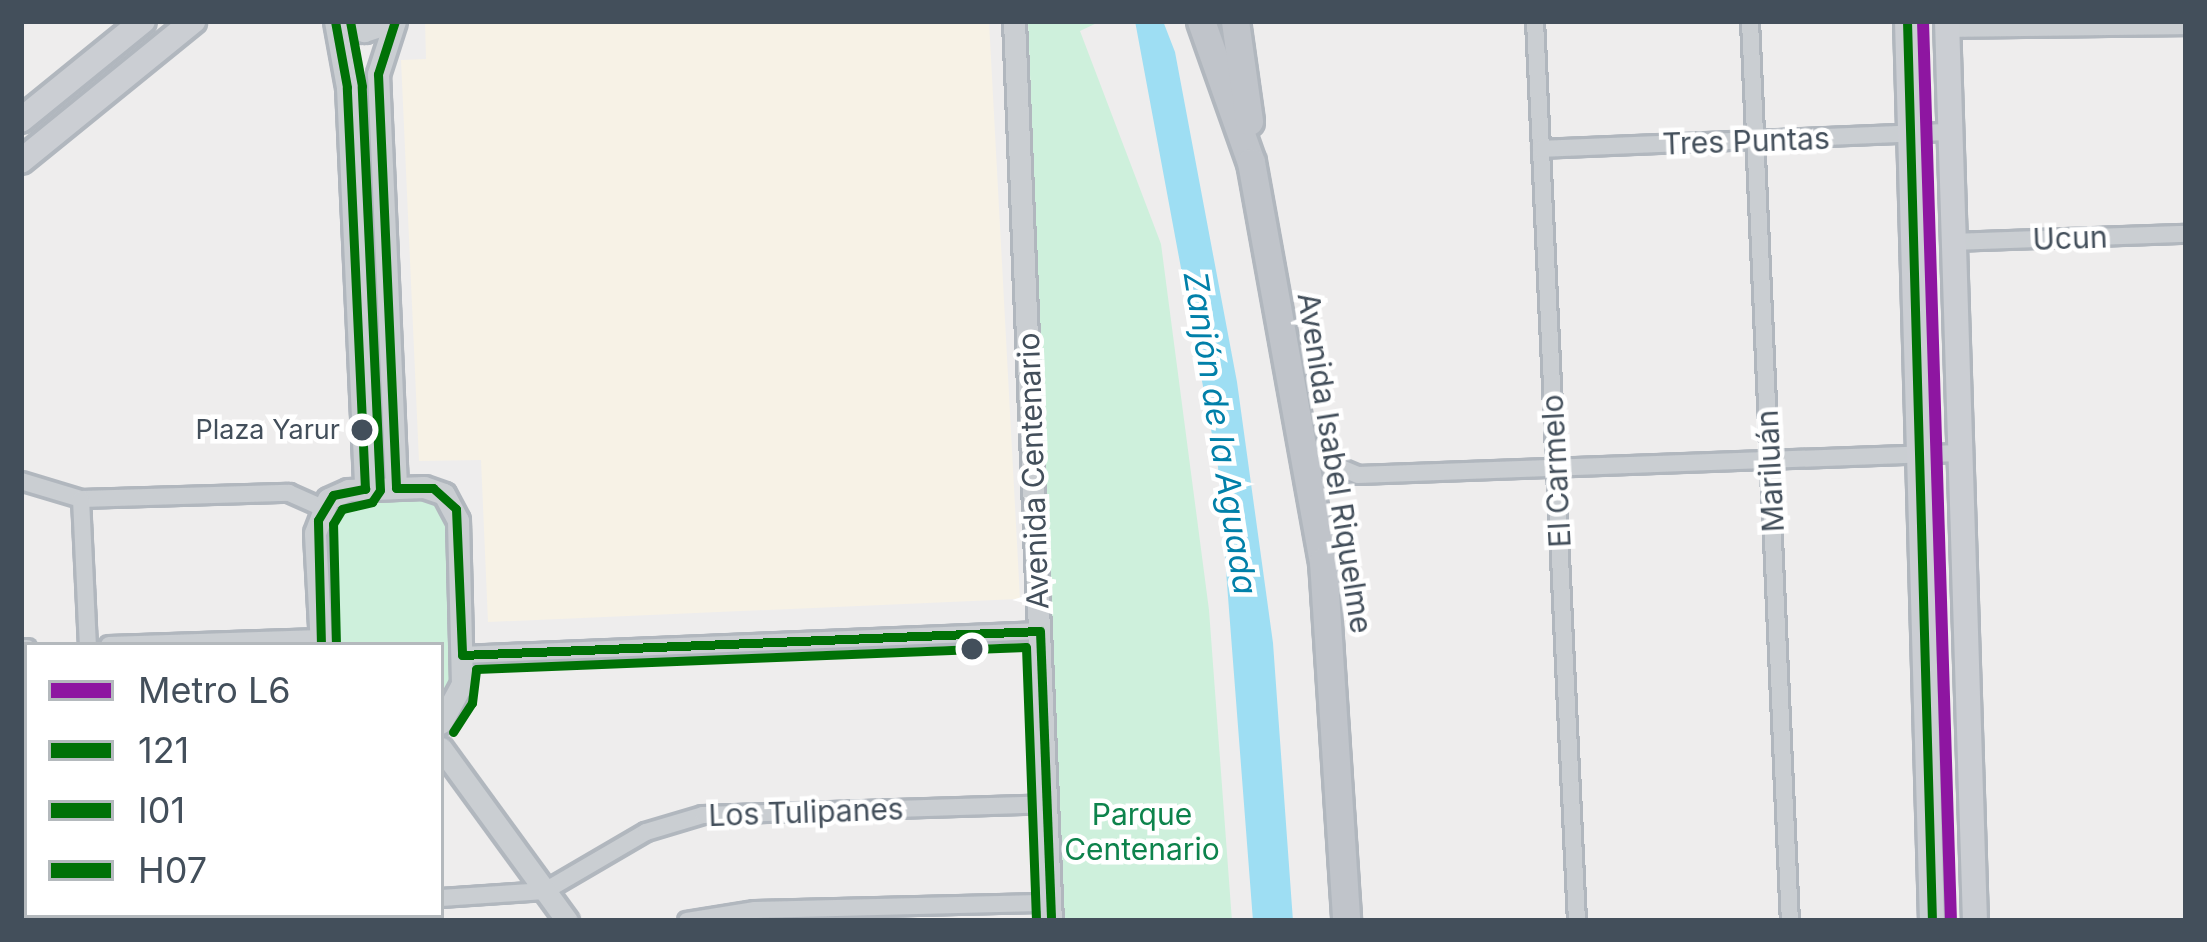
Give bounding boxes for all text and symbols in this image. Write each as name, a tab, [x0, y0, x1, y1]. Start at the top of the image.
street label: Tres Puntas	[1662, 120, 1830, 162]
street label: Ucun	[2032, 219, 2108, 257]
water label: Zanjón de la Aguada	[1175, 269, 1265, 597]
street label: Avenida Isabel Riquelme	[1290, 290, 1380, 636]
street label: Avenida Centenario	[1010, 332, 1056, 610]
street label: El Carmelo	[1534, 394, 1578, 548]
street label: Mariluán	[1749, 409, 1791, 533]
place label: Plaza Yarur	[196, 414, 340, 446]
marker: Plaza Yarur	[351, 419, 373, 441]
unlabelled marker	[961, 638, 983, 660]
legend	[24, 642, 444, 918]
text: Metro L6	[138, 668, 291, 712]
text: 121	[138, 728, 189, 772]
text: I01	[138, 788, 185, 832]
street label: Los Tulipanes	[708, 791, 904, 833]
park label: Parque Centenario	[1064, 796, 1220, 866]
text: H07	[138, 848, 207, 892]

